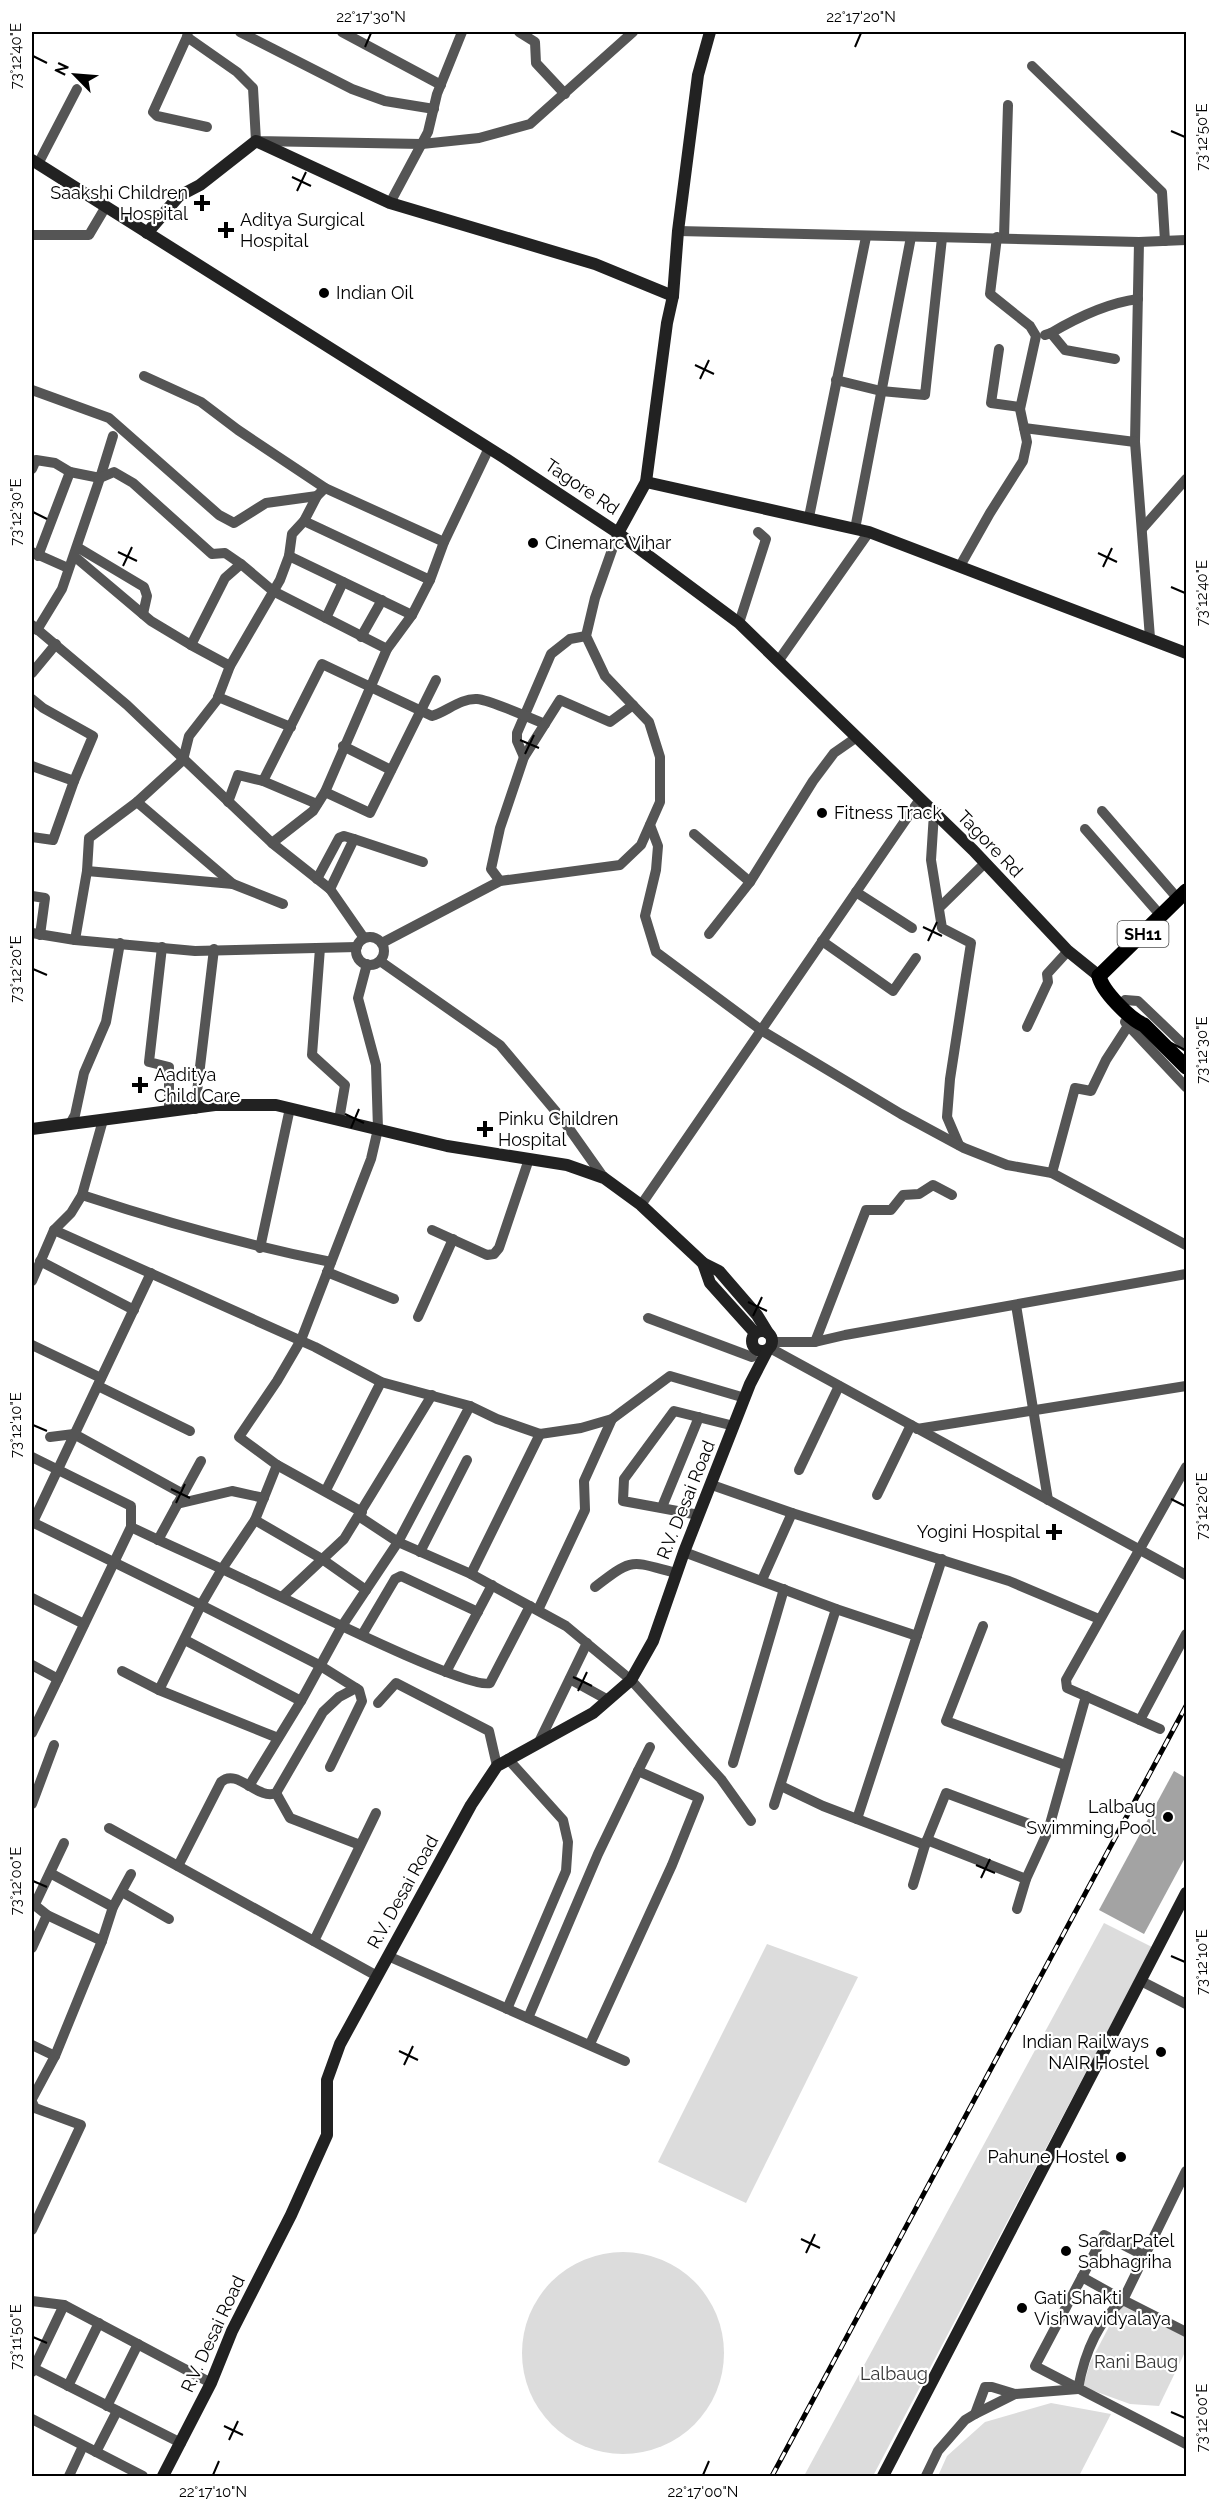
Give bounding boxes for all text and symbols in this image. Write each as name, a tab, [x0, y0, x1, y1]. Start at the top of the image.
text: 22°17'30"N	[336, 8, 406, 26]
text: 22°17'20"N	[826, 8, 896, 26]
text: 73°12'40"E	[7, 23, 25, 89]
north arrow	[45, 45, 105, 105]
text: N	[51, 59, 73, 78]
text: 73°12'50"E	[1193, 103, 1211, 171]
place label: Saakshi Children Hospital	[50, 182, 188, 224]
marker: Saakshi Children Hospital	[193, 194, 211, 212]
place label: Aditya Surgical Hospital	[240, 209, 364, 251]
marker: Aditya Surgical Hospital	[217, 221, 235, 239]
place label: Indian Oil	[336, 282, 413, 303]
marker: Indian Oil	[317, 286, 331, 300]
street label: Tagore Rd	[541, 454, 623, 519]
text: 73°12'30"E	[7, 478, 25, 546]
place label: Cinemarc Vihar	[545, 532, 672, 553]
marker: Cinemarc Vihar	[526, 536, 540, 550]
text: 73°12'40"E	[1193, 560, 1211, 626]
place label: Fitness Track	[834, 802, 942, 823]
marker: Fitness Track	[815, 806, 829, 820]
street label: Tagore Rd	[953, 806, 1027, 881]
road number: SH11	[1118, 921, 1168, 947]
text: 73°12'20"E	[7, 935, 25, 1003]
text: 73°12'30"E	[1193, 1016, 1211, 1084]
place label: Aaditya Child Care	[154, 1064, 241, 1106]
marker: Aaditya Child Care	[131, 1076, 149, 1094]
place label: Pinku Children Hospital	[498, 1108, 618, 1150]
marker: Pinku Children Hospital	[476, 1120, 494, 1138]
text: 73°12'10"E	[7, 1392, 25, 1458]
street label: R.V. Desai Road	[652, 1437, 719, 1562]
text: 73°12'20"E	[1193, 1472, 1211, 1540]
place label: Yogini Hospital	[917, 1521, 1040, 1542]
marker: Yogini Hospital	[1045, 1523, 1063, 1541]
place label: Lalbaug Swimming Pool	[1026, 1796, 1156, 1838]
marker: Lalbaug Swimming Pool	[1161, 1810, 1175, 1824]
street label: R.V. Desai Road	[363, 1831, 442, 1952]
text: 73°12'00"E	[7, 1847, 25, 1915]
text: 73°12'10"E	[1193, 1929, 1211, 1995]
place label: Indian Railways NAIR Hostel	[1022, 2031, 1149, 2073]
marker: Indian Railways NAIR Hostel	[1154, 2045, 1168, 2059]
place label: Pahune Hostel	[987, 2146, 1109, 2167]
marker: Pahune Hostel	[1114, 2150, 1128, 2164]
place label: SardarPatel Sabhagriha	[1078, 2230, 1174, 2272]
marker: SardarPatel Sabhagriha	[1059, 2244, 1073, 2258]
street label: R.V. Desai Road	[176, 2272, 249, 2396]
place label: Gati Shakti Vishwavidyalaya	[1034, 2287, 1171, 2329]
marker: Gati Shakti Vishwavidyalaya	[1015, 2301, 1029, 2315]
text: 73°11'50"E	[7, 2304, 25, 2370]
park label: Rani Baug	[1094, 2351, 1178, 2372]
park label: Lalbaug	[860, 2363, 928, 2384]
text: 73°12'00"E	[1193, 2384, 1211, 2452]
text: 22°17'10"N	[179, 2483, 247, 2501]
text: 22°17'00"N	[668, 2483, 738, 2501]

